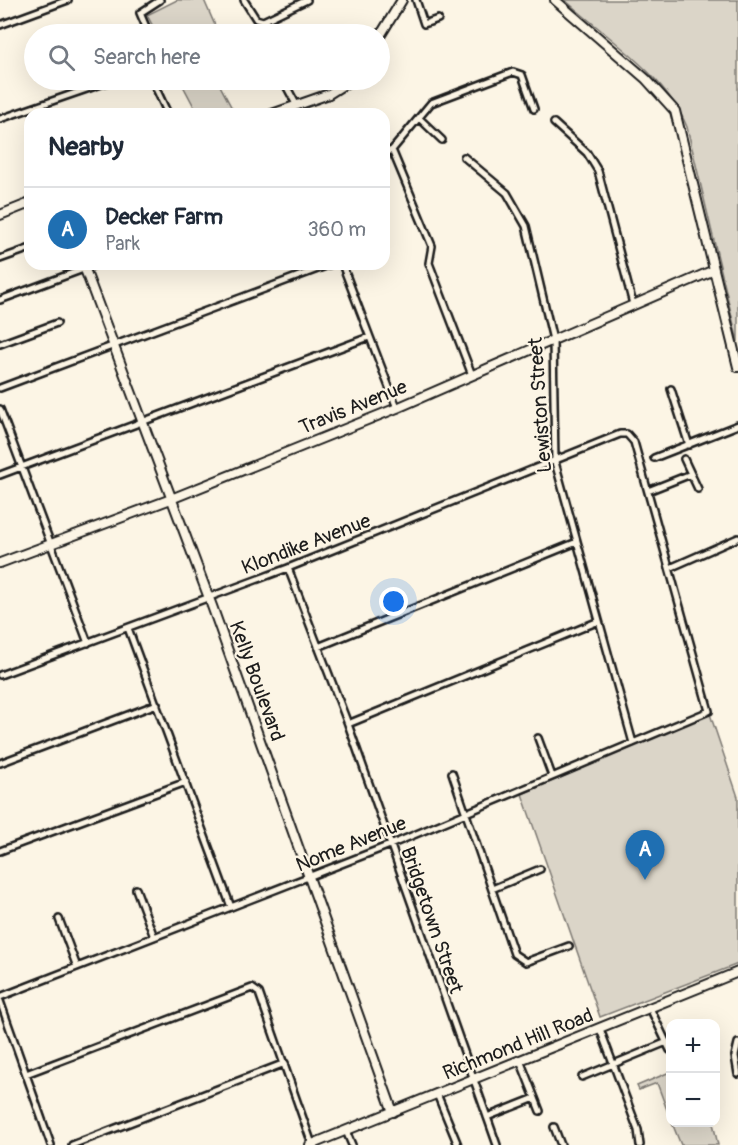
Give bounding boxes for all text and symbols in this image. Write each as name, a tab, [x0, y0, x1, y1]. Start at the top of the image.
search box	[24, 24, 390, 90]
icon: search	[45, 41, 78, 74]
text: Search here	[93, 43, 200, 71]
text: Nearby	[48, 131, 124, 163]
text: Decker Farm	[105, 203, 223, 231]
text: A	[61, 217, 74, 242]
text: 360 m	[307, 217, 366, 242]
text: Park	[105, 231, 140, 256]
street label: Lewiston Street	[523, 336, 557, 474]
street label: Travis Avenue	[295, 374, 411, 440]
street label: Klondike Avenue	[238, 508, 374, 580]
your location	[379, 587, 408, 616]
street label: Kelly Boulevard	[224, 618, 290, 744]
street label: Nome Avenue	[292, 810, 410, 878]
pin: A	[626, 830, 664, 880]
street label: Bridgetown Street	[395, 843, 469, 998]
street label: Richmond Hill Road	[439, 1002, 597, 1086]
map controls	[666, 1019, 720, 1127]
button: +	[666, 1019, 720, 1073]
button: −	[666, 1073, 720, 1127]

